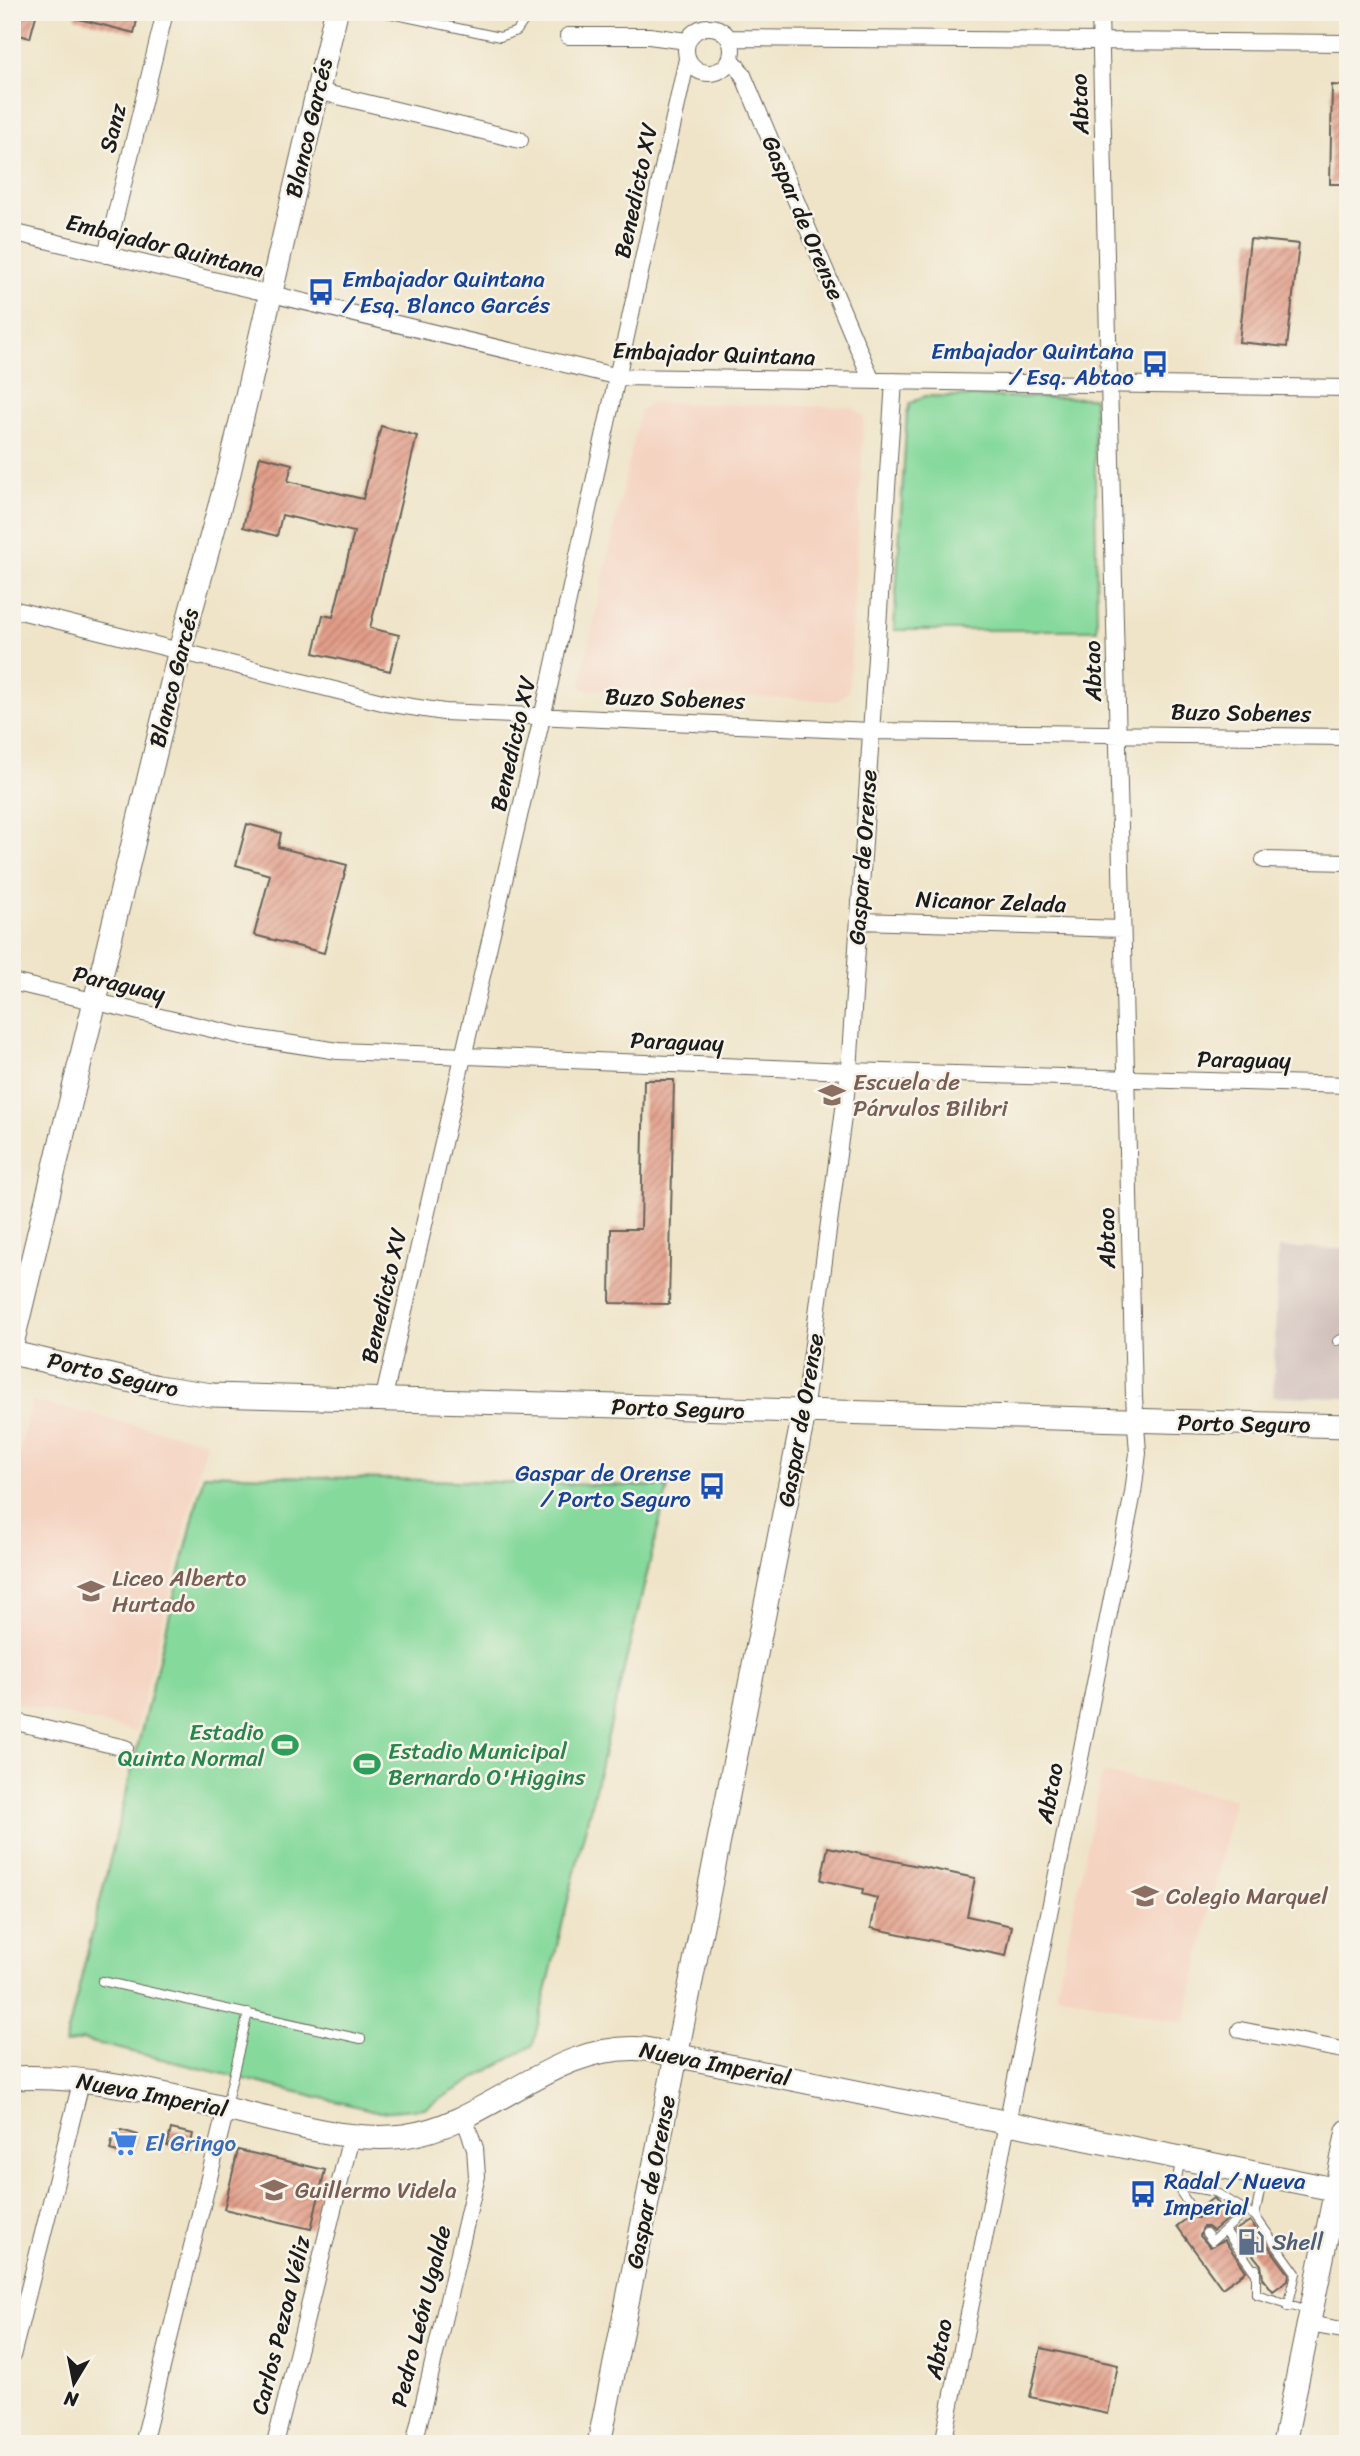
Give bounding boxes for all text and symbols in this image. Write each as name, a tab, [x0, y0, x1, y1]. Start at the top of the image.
street label: Blanco Garcés	[273, 54, 345, 202]
street label: Abtao	[1058, 72, 1102, 136]
street label: Sanz	[87, 98, 139, 157]
street label: Benedicto XV	[602, 118, 671, 262]
street label: Gaspar de Orense	[750, 129, 856, 307]
street label: Embajador Quintana	[62, 202, 268, 290]
place label: Embajador Quintana / Esq. Blanco Garcés	[342, 259, 551, 326]
bus stop icon: Embajador Quintana / Esq. Blanco Garcés	[306, 277, 336, 307]
street label: Embajador Quintana	[612, 330, 816, 378]
place label: Embajador Quintana / Esq. Abtao	[931, 331, 1134, 398]
bus stop icon: Embajador Quintana / Esq. Abtao	[1140, 349, 1170, 379]
street label: Blanco Garcés	[137, 604, 211, 752]
street label: Abtao	[1072, 640, 1114, 703]
street label: Benedicto XV	[478, 671, 549, 815]
street label: Buzo Sobenes	[604, 676, 746, 722]
street label: Buzo Sobenes	[1171, 691, 1312, 735]
street label: Gaspar de Orense	[836, 768, 890, 946]
street label: Nicanor Zelada	[915, 879, 1067, 925]
street label: Paraguay	[69, 953, 170, 1015]
street label: Paraguay	[629, 1020, 725, 1064]
street label: Paraguay	[1197, 1039, 1291, 1081]
place label: Escuela de Párvulos Bilibri	[853, 1062, 1008, 1129]
school or university icon: Escuela de Párvulos Bilibri	[817, 1080, 847, 1110]
street label: Abtao	[1086, 1207, 1128, 1270]
street label: Benedicto XV	[349, 1223, 420, 1367]
street label: Gaspar de Orense	[766, 1330, 836, 1510]
street label: Porto Seguro	[43, 1340, 183, 1410]
street label: Porto Seguro	[611, 1386, 746, 1432]
street label: Porto Seguro	[1177, 1402, 1311, 1446]
place label: Gaspar de Orense / Porto Seguro	[515, 1453, 691, 1520]
bus stop icon: Gaspar de Orense / Porto Seguro	[697, 1471, 727, 1501]
place label: Liceo Alberto Hurtado	[112, 1558, 247, 1625]
school or university icon: Liceo Alberto Hurtado	[76, 1576, 106, 1606]
place label: Estadio Quinta Normal	[118, 1712, 264, 1779]
sports icon: Estadio Quinta Normal	[270, 1730, 300, 1760]
place label: Estadio Municipal Bernardo O'Higgins	[388, 1731, 586, 1798]
sports icon: Estadio Municipal Bernardo O'Higgins	[352, 1749, 382, 1779]
street label: Abtao	[1024, 1759, 1076, 1828]
place label: Colegio Marquel	[1166, 1876, 1328, 1917]
school or university icon: Colegio Marquel	[1130, 1881, 1160, 1911]
street label: Nueva Imperial	[636, 2029, 794, 2099]
street label: Nueva Imperial	[73, 2060, 231, 2130]
street label: Gaspar de Orense	[614, 2092, 688, 2272]
place label: El Gringo	[145, 2123, 237, 2164]
supermarket icon: El Gringo	[109, 2128, 139, 2158]
place label: Radal / Nueva Imperial	[1163, 2161, 1306, 2228]
place label: Guillermo Videla	[295, 2170, 457, 2211]
school or university icon: Guillermo Videla	[259, 2175, 289, 2205]
bus stop icon: Radal / Nueva Imperial	[1128, 2179, 1158, 2209]
street label: Pedro León Ugalde	[379, 2221, 463, 2411]
place label: Shell	[1272, 2222, 1324, 2263]
fuel station icon: Shell	[1236, 2227, 1266, 2257]
street label: Carlos Pezoa Véliz	[239, 2231, 323, 2419]
street label: Abtao	[913, 2315, 965, 2384]
north arrow	[38, 2348, 108, 2418]
text: N	[61, 2382, 81, 2417]

